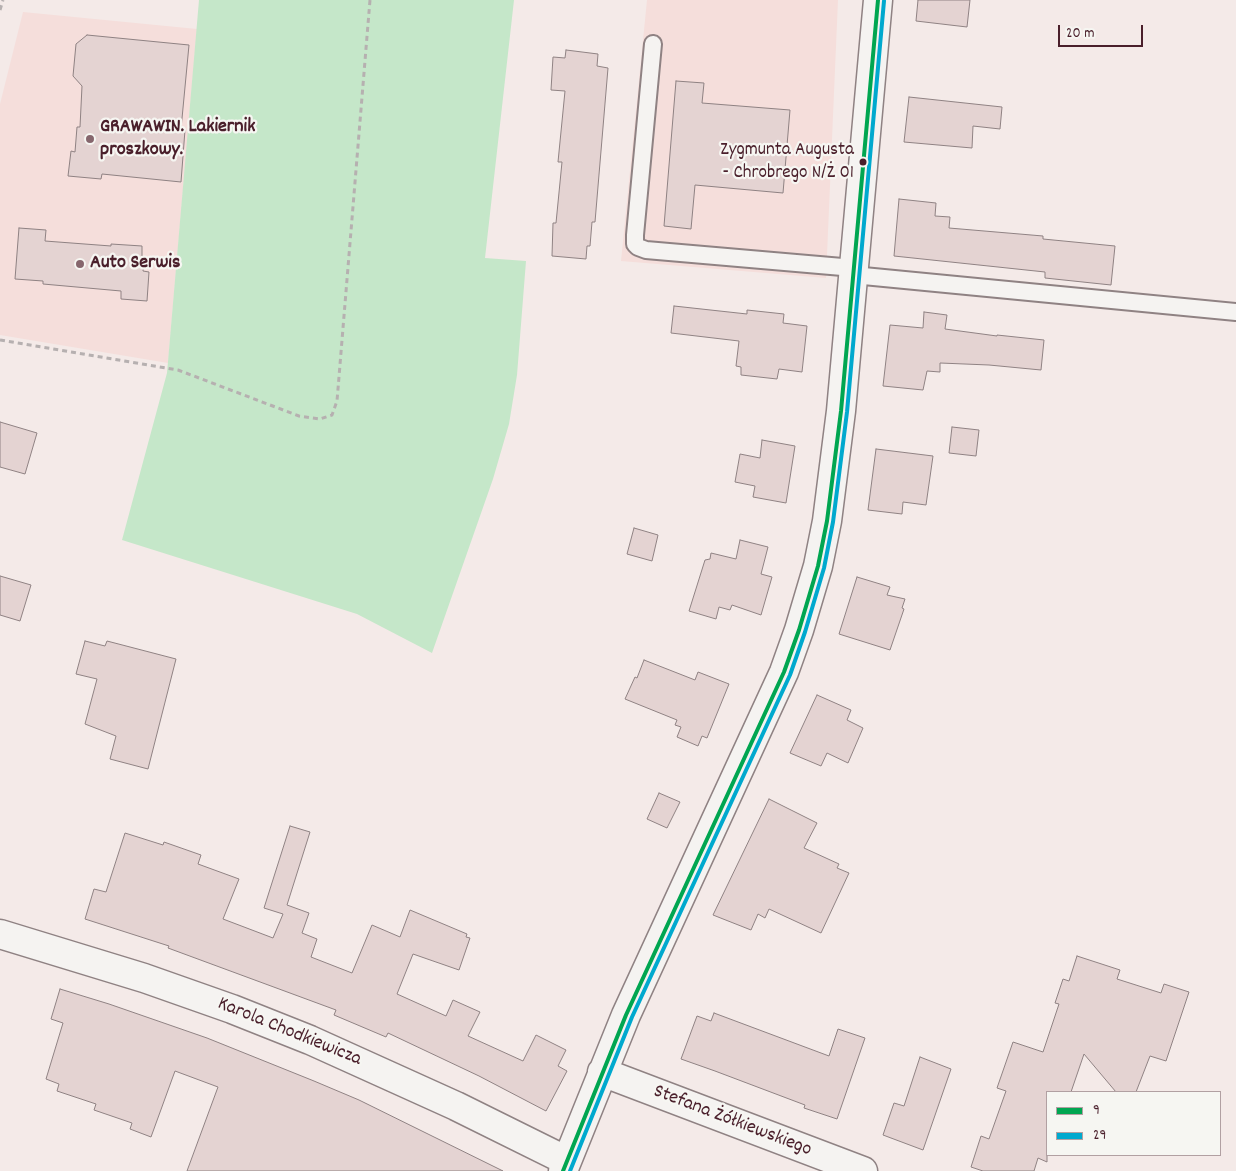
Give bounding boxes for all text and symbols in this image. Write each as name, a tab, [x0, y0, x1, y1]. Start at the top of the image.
scale bar	[1061, 15, 1146, 47]
text: 20 m	[1066, 23, 1094, 45]
place label: GRAWAWIN. Lakiernik proszkowy.	[100, 116, 255, 163]
marker: GRAWAWIN. Lakiernik proszkowy.	[84, 133, 96, 145]
place label: Zygmunta Augusta - Chrobrego N/Ż 01	[720, 140, 854, 184]
marker: Zygmunta Augusta - Chrobrego N/Ż 01	[858, 157, 868, 167]
place label: Auto Serwis	[90, 252, 180, 276]
marker: Auto Serwis	[74, 258, 86, 270]
street label: Karola Chodkiewicza	[213, 993, 365, 1073]
street label: Stefana Żółkiewskiego	[649, 1081, 815, 1163]
legend	[1046, 1091, 1221, 1156]
text: 9	[1093, 1100, 1100, 1122]
text: 29	[1093, 1125, 1106, 1147]

